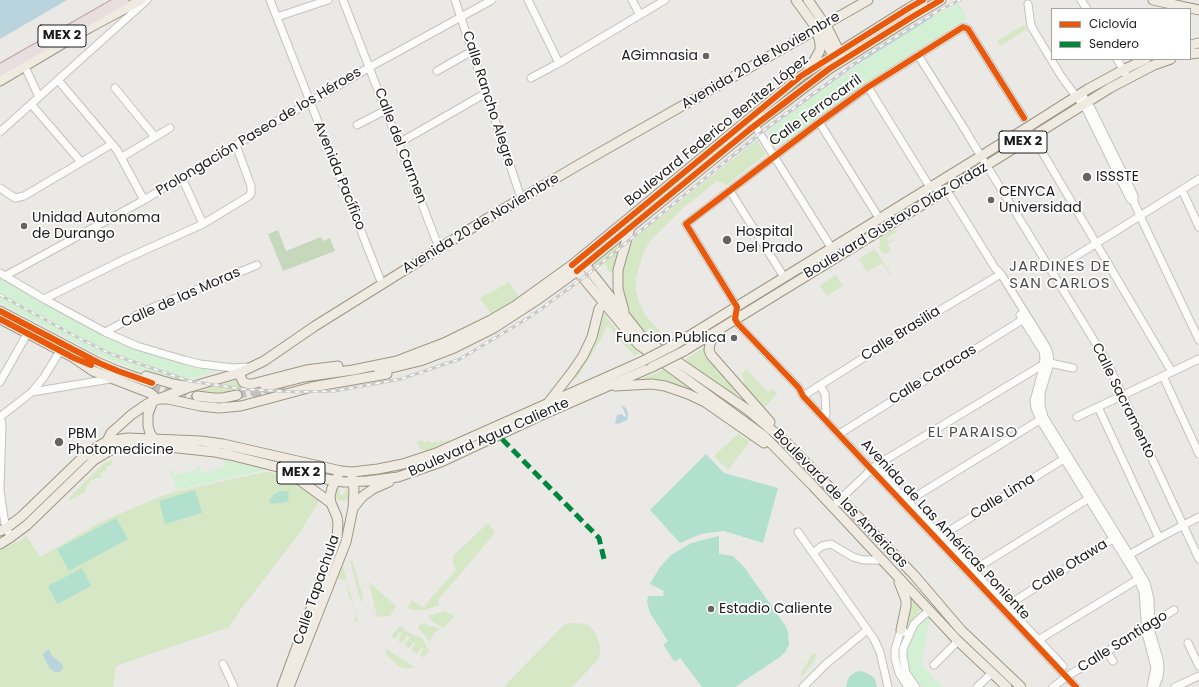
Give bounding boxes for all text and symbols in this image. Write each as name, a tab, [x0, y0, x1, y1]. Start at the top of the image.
legend	[1051, 8, 1191, 60]
street label: Avenida 20 de Noviembre	[679, 9, 843, 113]
text: Ciclovía	[1089, 15, 1137, 32]
road number: MEX 2	[38, 25, 86, 47]
street label: Calle Rancho Alegre	[458, 29, 518, 169]
text: Sendero	[1089, 35, 1139, 52]
place label: AGimnasia	[621, 48, 698, 64]
marker: AGimnasia	[701, 51, 711, 61]
street label: Boulevard Federico Benítez López	[622, 52, 812, 210]
street label: Prolongación Paseo de los Héroes	[153, 64, 365, 200]
street label: Calle Ferrocarril	[767, 72, 865, 150]
street label: Calle del Carmen	[370, 86, 430, 206]
street label: Avenida Pacífico	[309, 119, 369, 233]
road number: MEX 2	[999, 131, 1047, 153]
street label: Boulevard Gustavo Díaz Ordaz	[801, 159, 991, 283]
place label: ISSSTE	[1096, 169, 1139, 185]
street label: Avenida 20 de Noviembre	[399, 170, 563, 278]
marker: ISSSTE	[1081, 171, 1093, 183]
place label: CENYCA Universidad	[999, 184, 1082, 216]
marker: CENYCA Universidad	[986, 195, 996, 205]
place label: Unidad Autonoma de Durango	[32, 210, 160, 242]
marker: Unidad Autonoma de Durango	[19, 221, 29, 231]
place label: Hospital Del Prado	[736, 224, 803, 256]
marker: Hospital Del Prado	[721, 234, 733, 246]
district label: JARDINES DE SAN CARLOS	[1009, 258, 1111, 293]
street label: Calle de las Moras	[119, 264, 243, 332]
street label: Calle Brasilia	[858, 303, 944, 365]
place label: Funcion Publica	[616, 330, 726, 346]
marker: Funcion Publica	[729, 333, 739, 343]
street label: Calle Sacramento	[1088, 340, 1158, 462]
street label: Calle Caracas	[886, 341, 980, 409]
street label: Boulevard Agua Caliente	[406, 395, 572, 481]
district label: EL PARAISO	[928, 424, 1018, 442]
place label: PBM Photomedicine	[68, 426, 174, 458]
street label: Boulevard de las Américas	[769, 426, 911, 572]
marker: PBM Photomedicine	[53, 436, 65, 448]
street label: Avenida de Las Américas Poniente	[857, 436, 1033, 624]
road number: MEX 2	[277, 462, 325, 484]
street label: Calle Lima	[968, 471, 1038, 523]
street label: Calle Tapachula	[290, 533, 344, 647]
street label: Calle Otawa	[1029, 536, 1111, 596]
place label: Estadio Caliente	[719, 601, 832, 617]
marker: Estadio Caliente	[706, 604, 716, 614]
street label: Calle Santiago	[1075, 608, 1171, 676]

